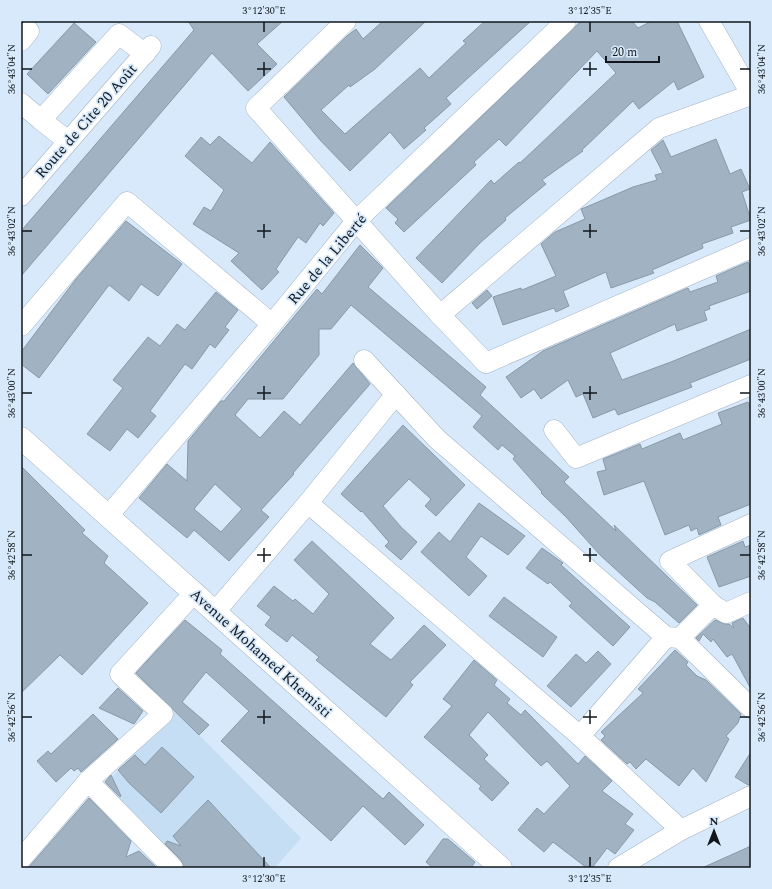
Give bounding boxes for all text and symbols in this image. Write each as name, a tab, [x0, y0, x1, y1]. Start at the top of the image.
text: 3°12'30"E	[242, 3, 286, 19]
text: 3°12'35"E	[568, 3, 612, 19]
scale bar	[606, 38, 659, 64]
text: 20 m	[612, 43, 637, 62]
text: 36°43'04"N	[4, 44, 20, 94]
text: 36°43'04"N	[754, 44, 770, 94]
street label: Route de Cite 20 Août	[30, 59, 143, 184]
text: 36°43'02"N	[4, 206, 20, 256]
text: 36°43'02"N	[754, 206, 770, 256]
street label: Rue de la Liberté	[282, 209, 372, 310]
text: 36°43'00"N	[4, 368, 20, 418]
text: 36°43'00"N	[754, 368, 770, 418]
text: 36°42'58"N	[4, 530, 20, 580]
text: 36°42'58"N	[754, 530, 770, 580]
street label: Avenue Mohamed Khemisti	[184, 583, 337, 724]
text: 36°42'56"N	[4, 692, 20, 742]
text: 36°42'56"N	[754, 692, 770, 742]
north arrow	[694, 811, 734, 851]
text: N	[710, 813, 719, 830]
text: 3°12'30"E	[242, 871, 286, 887]
text: 3°12'35"E	[568, 871, 612, 887]

